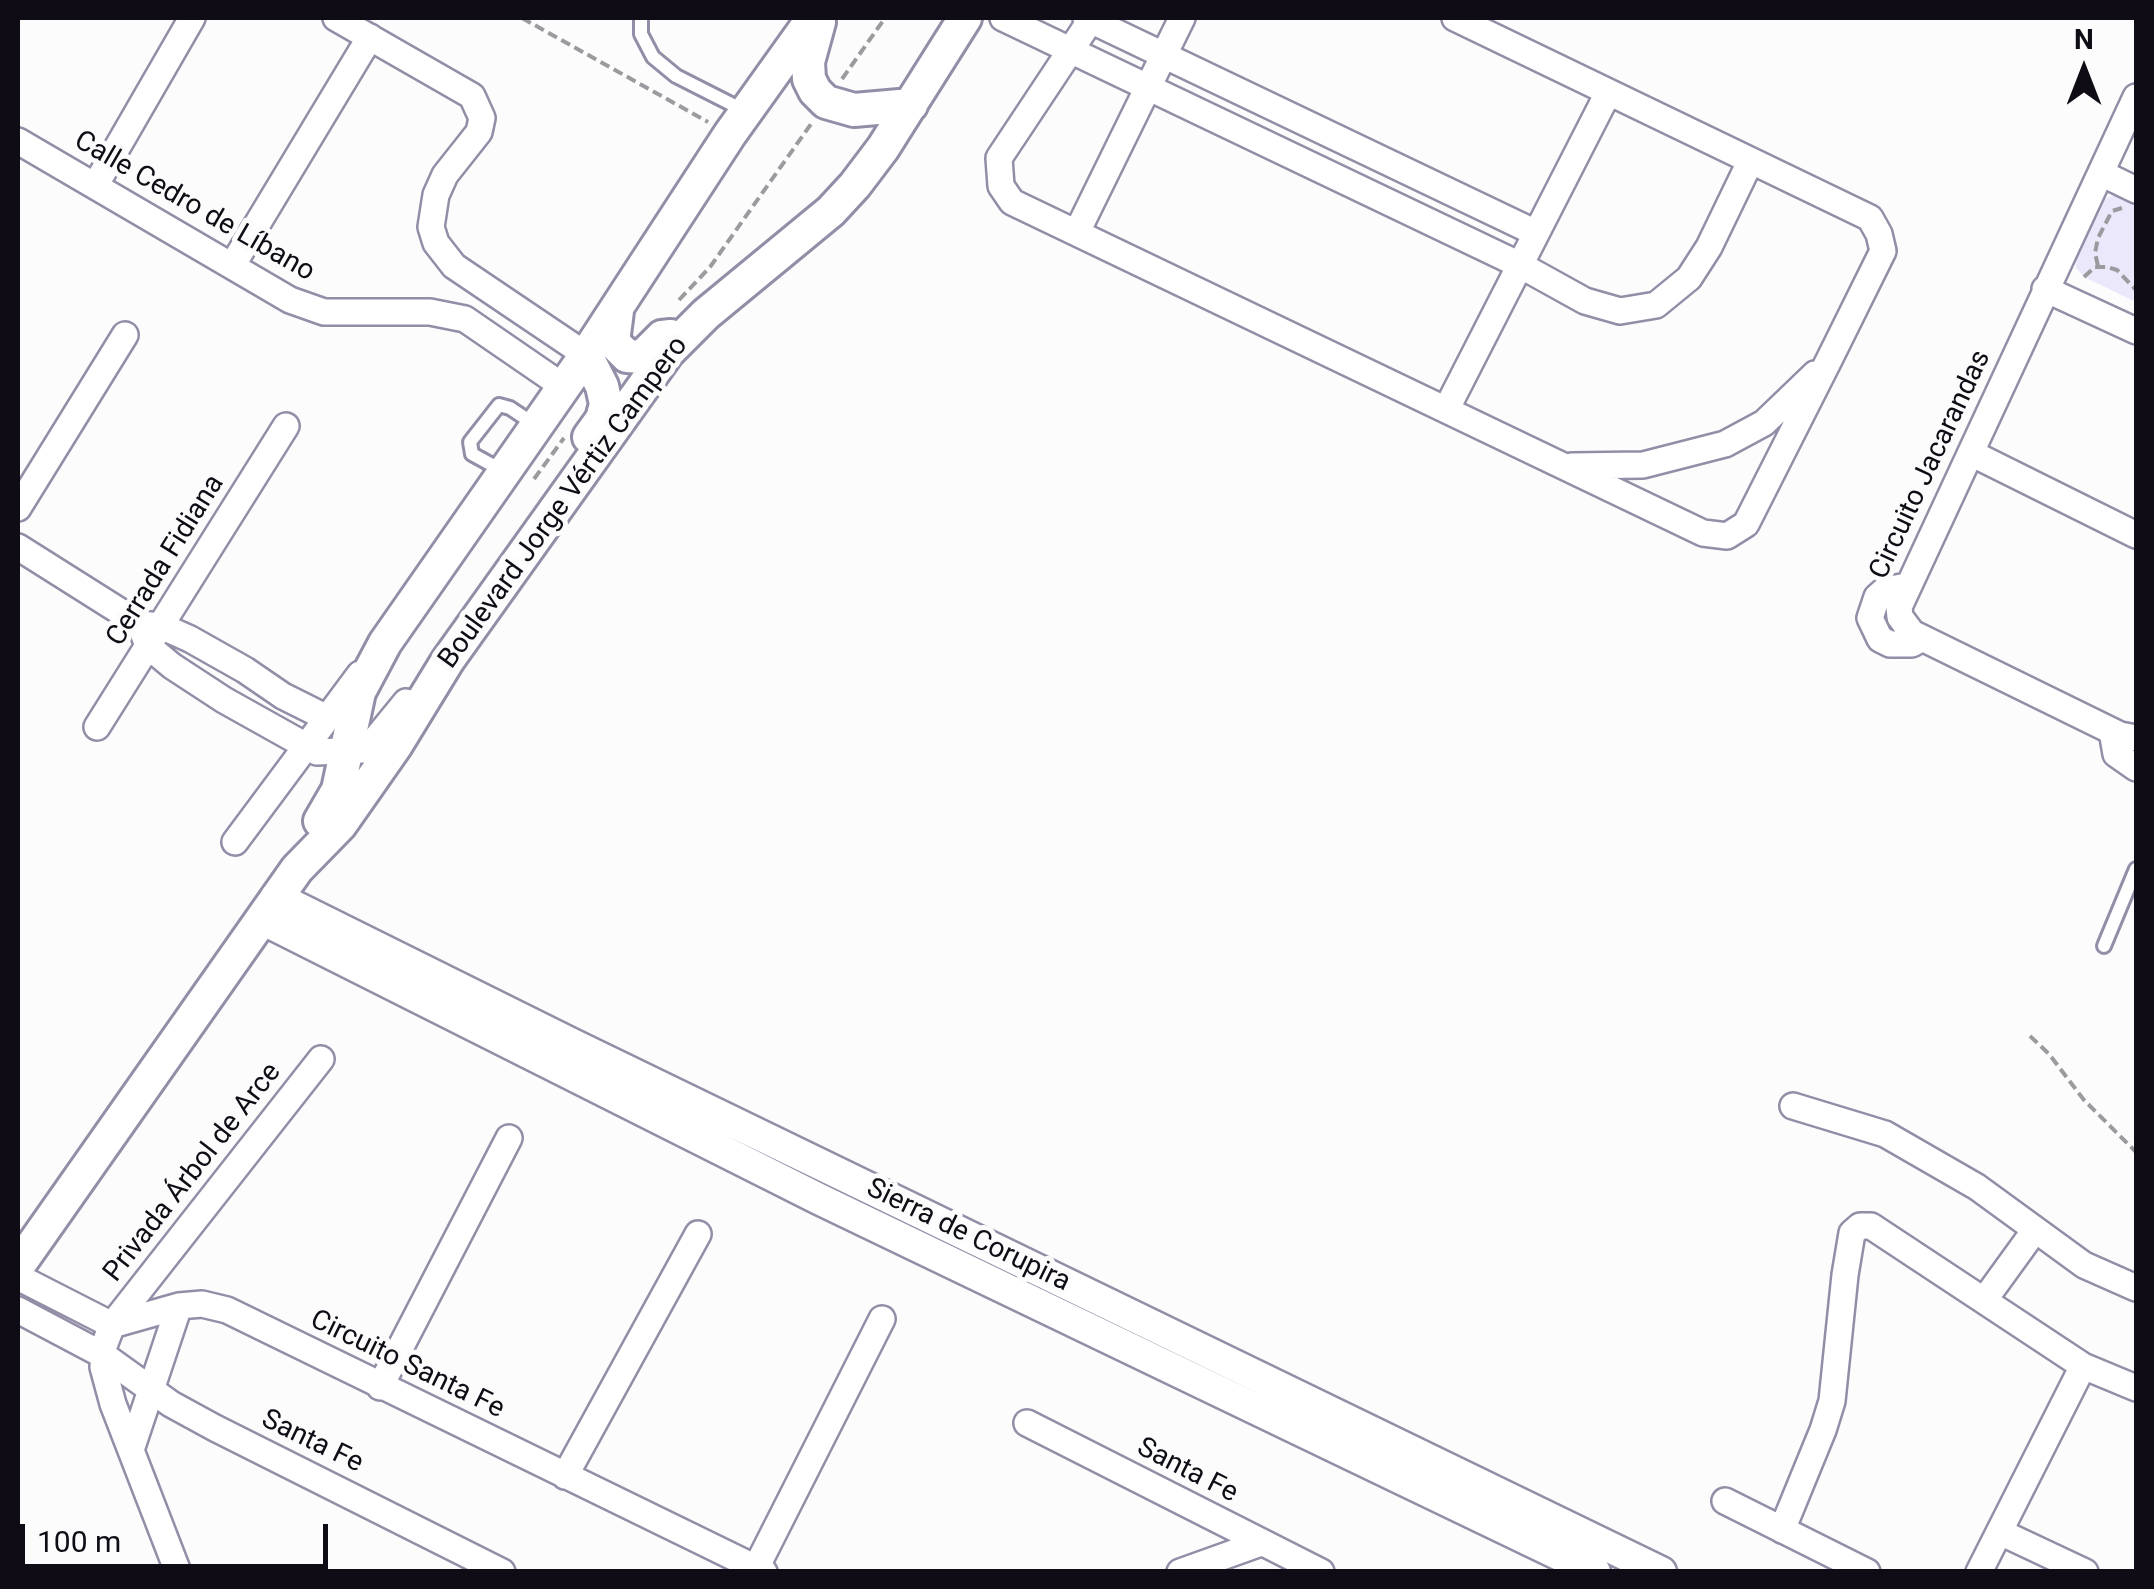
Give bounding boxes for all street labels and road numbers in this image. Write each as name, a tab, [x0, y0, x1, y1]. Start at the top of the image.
street label: Calle Cedro de Líbano	[68, 124, 320, 290]
street label: Boulevard Jorge Vértiz Campero	[432, 331, 696, 675]
street label: Circuito Jacarandas	[1863, 345, 1999, 585]
street label: Cerrada Fidiana	[100, 469, 232, 653]
street label: Privada Árbol de Arce	[97, 1057, 289, 1289]
street label: Sierra de Corupira	[861, 1172, 1075, 1300]
street label: Circuito Santa Fe	[305, 1304, 509, 1426]
street label: Santa Fe	[256, 1403, 368, 1481]
street label: Santa Fe	[1131, 1431, 1243, 1511]

